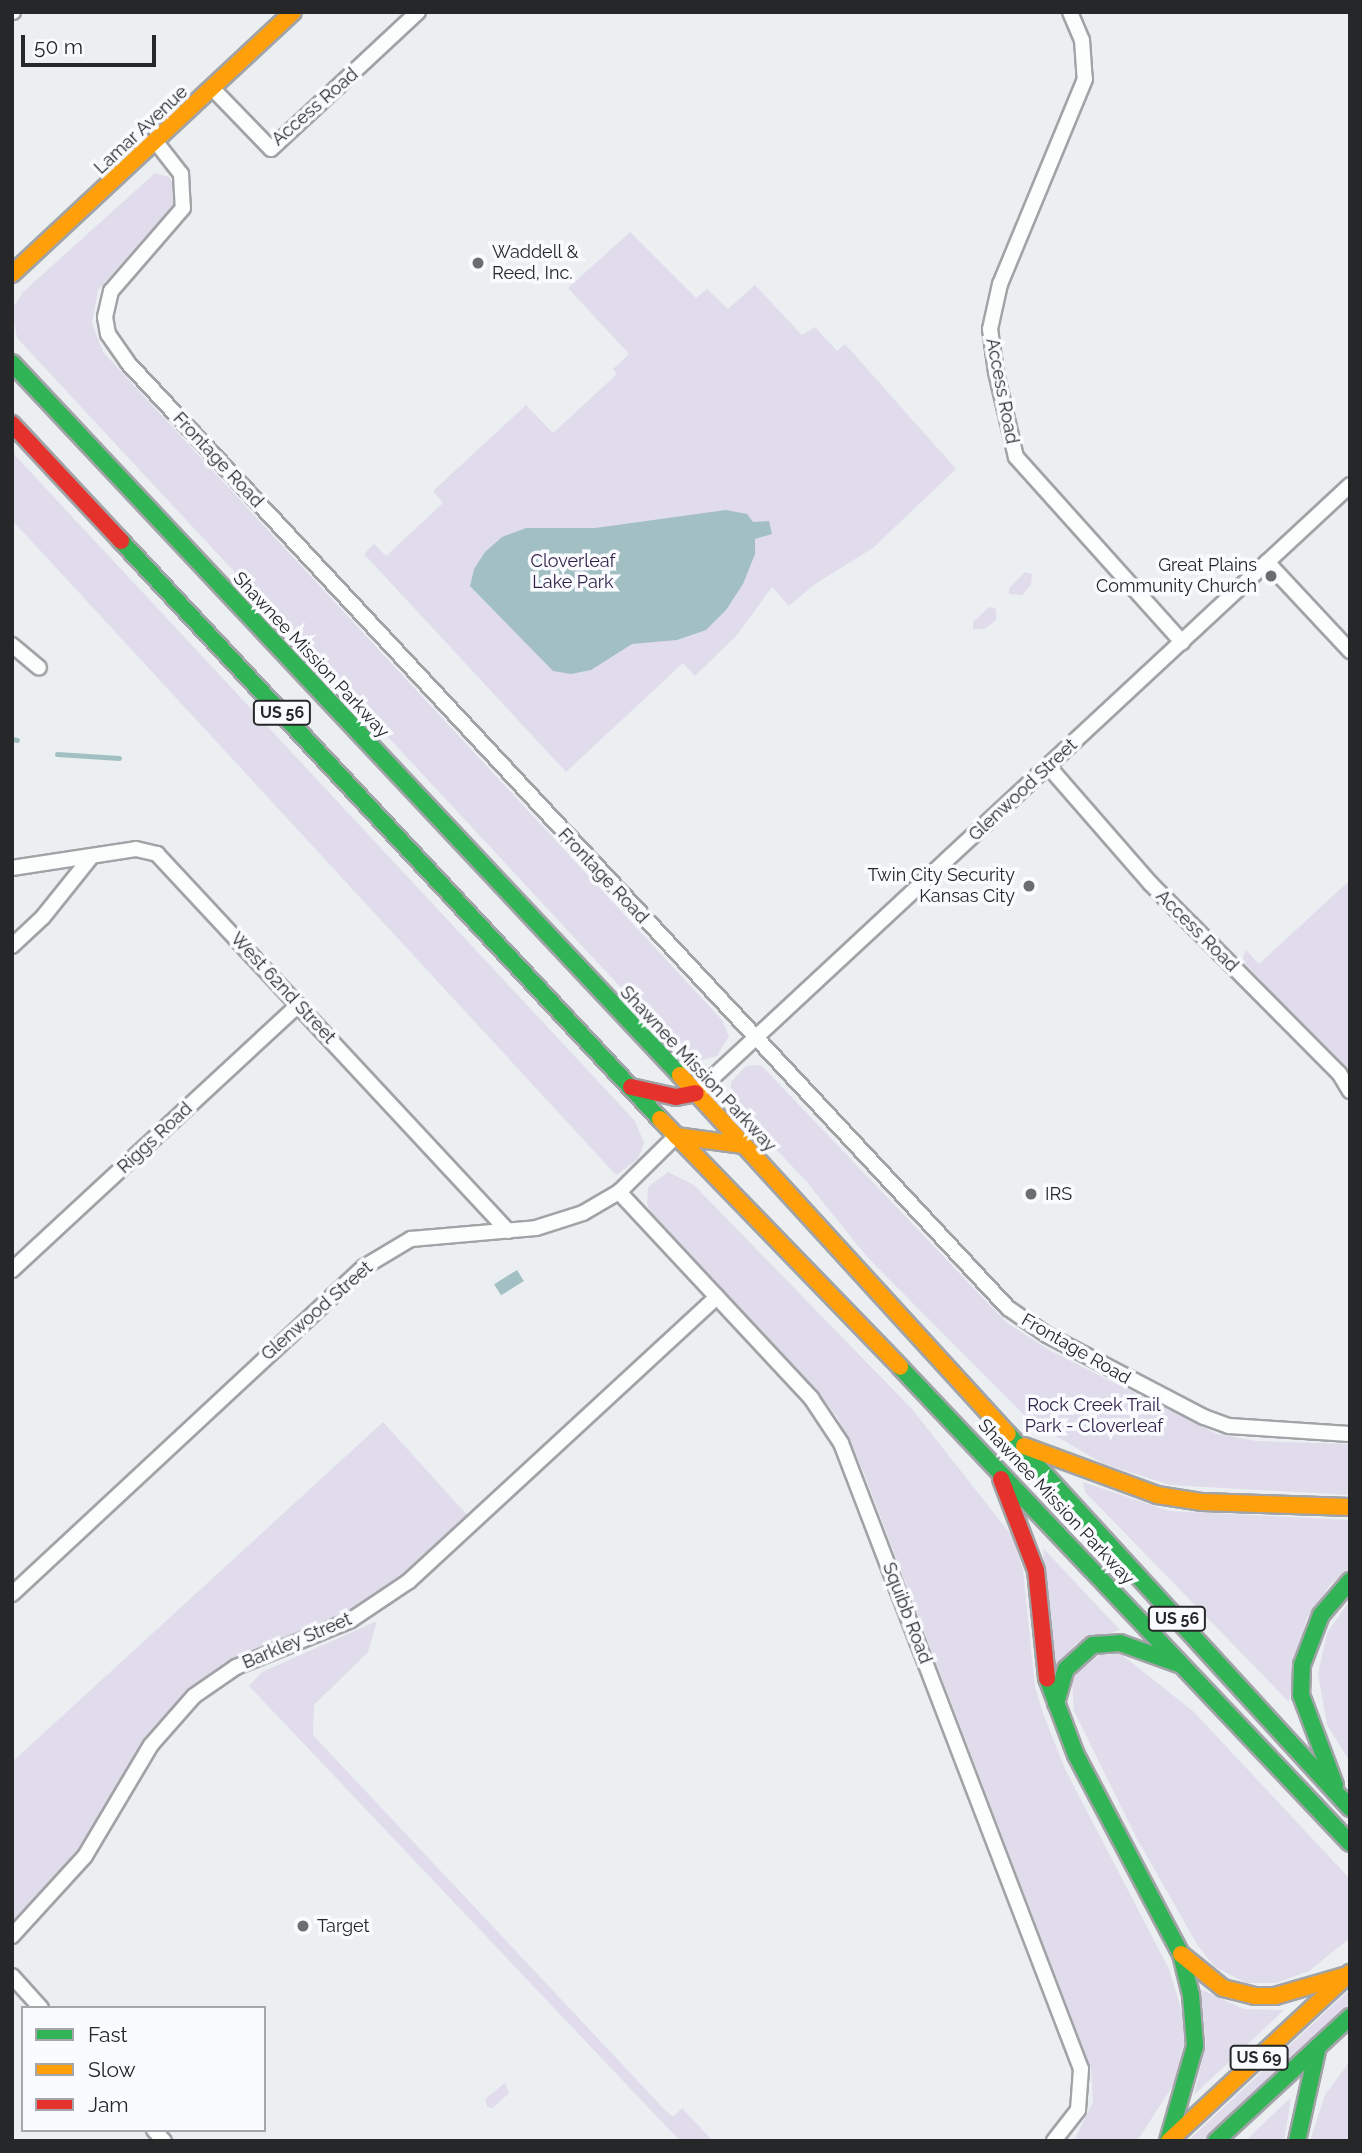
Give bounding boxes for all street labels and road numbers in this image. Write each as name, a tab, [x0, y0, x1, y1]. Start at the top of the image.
street label: Access Road	[267, 64, 363, 150]
street label: Lamar Avenue	[89, 81, 193, 179]
street label: Access Road	[981, 336, 1023, 446]
street label: Frontage Road	[168, 408, 268, 512]
street label: Shawnee Mission Parkway	[228, 568, 394, 742]
road number: US 56	[252, 700, 312, 726]
street label: Glenwood Street	[964, 734, 1082, 846]
street label: Frontage Road	[553, 824, 653, 928]
street label: Access Road	[1151, 885, 1243, 977]
street label: West 62nd Street	[226, 928, 340, 1048]
street label: Shawnee Mission Parkway	[615, 982, 781, 1156]
street label: Riggs Road	[113, 1098, 197, 1178]
street label: Glenwood Street	[257, 1257, 377, 1365]
street label: Frontage Road	[1018, 1309, 1134, 1389]
street label: Shawnee Mission Parkway	[973, 1415, 1139, 1589]
street label: Squibb Road	[878, 1559, 936, 1667]
road number: US 56	[1147, 1606, 1207, 1632]
street label: Barkley Street	[239, 1608, 355, 1674]
road number: US 69	[1229, 2046, 1289, 2070]

